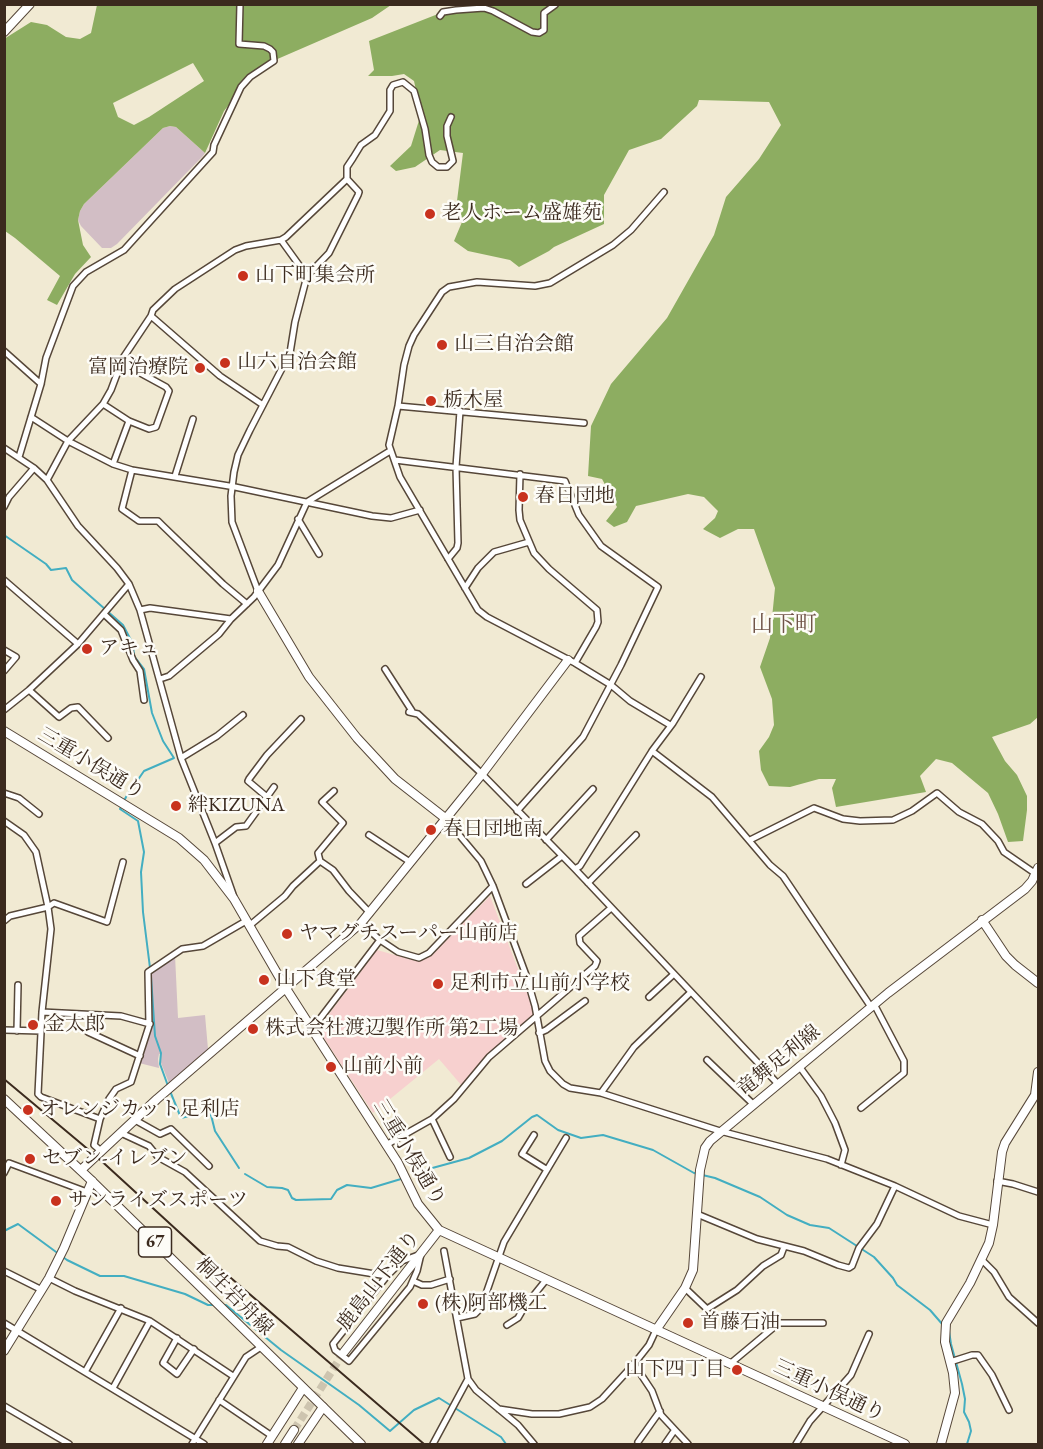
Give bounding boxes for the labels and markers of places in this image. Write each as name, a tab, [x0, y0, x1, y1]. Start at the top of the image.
place label: 老人ホーム盛雄苑	[442, 202, 602, 226]
marker: 老人ホーム盛雄苑	[423, 207, 437, 221]
place label: 山下町集会所	[255, 264, 375, 288]
marker: 山下町集会所	[236, 269, 250, 283]
place label: 山三自治会館	[454, 333, 574, 357]
marker: 山三自治会館	[435, 338, 449, 352]
place label: 山六自治会館	[237, 351, 357, 375]
place label: 富岡治療院	[88, 356, 188, 380]
marker: 山六自治会館	[218, 356, 232, 370]
marker: 富岡治療院	[193, 361, 207, 375]
place label: 栃木屋	[443, 389, 503, 413]
marker: 栃木屋	[424, 394, 438, 408]
place label: 春日団地	[535, 485, 615, 509]
marker: 春日団地	[516, 490, 530, 504]
place label: アキュ	[99, 637, 159, 661]
marker: アキュ	[80, 642, 94, 656]
place label: 絆KIZUNA	[188, 794, 285, 818]
marker: 絆KIZUNA	[169, 799, 183, 813]
place label: 春日団地南	[443, 818, 543, 842]
marker: 春日団地南	[424, 823, 438, 837]
place label: ヤマグチスーパー山前店	[299, 922, 518, 946]
marker: ヤマグチスーパー山前店	[280, 927, 294, 941]
place label: 山下食堂	[276, 968, 356, 992]
place label: 足利市立山前小学校	[450, 972, 630, 996]
marker: 山下食堂	[257, 973, 271, 987]
marker: 足利市立山前小学校	[431, 977, 445, 991]
place label: 金太郎	[45, 1013, 105, 1037]
place label: 株式会社渡辺製作所 第2工場	[265, 1017, 519, 1041]
marker: 金太郎	[26, 1018, 40, 1032]
marker: 株式会社渡辺製作所 第2工場	[246, 1022, 260, 1036]
place label: 山前小前	[343, 1055, 423, 1079]
marker: 山前小前	[324, 1060, 338, 1074]
place label: オレンジカット足利店	[40, 1098, 240, 1122]
marker: オレンジカット足利店	[21, 1103, 35, 1117]
place label: セブン-イレブン	[42, 1147, 187, 1171]
marker: セブン-イレブン	[23, 1152, 37, 1166]
place label: サンライズスポーツ	[68, 1189, 248, 1213]
marker: サンライズスポーツ	[49, 1194, 63, 1208]
place label: (株)阿部機工	[435, 1292, 548, 1316]
marker: (株)阿部機工	[416, 1297, 430, 1311]
place label: 首藤石油	[700, 1311, 780, 1335]
marker: 首藤石油	[681, 1316, 695, 1330]
place label: 山下四丁目	[625, 1358, 725, 1382]
marker: 山下四丁目	[730, 1363, 744, 1377]

